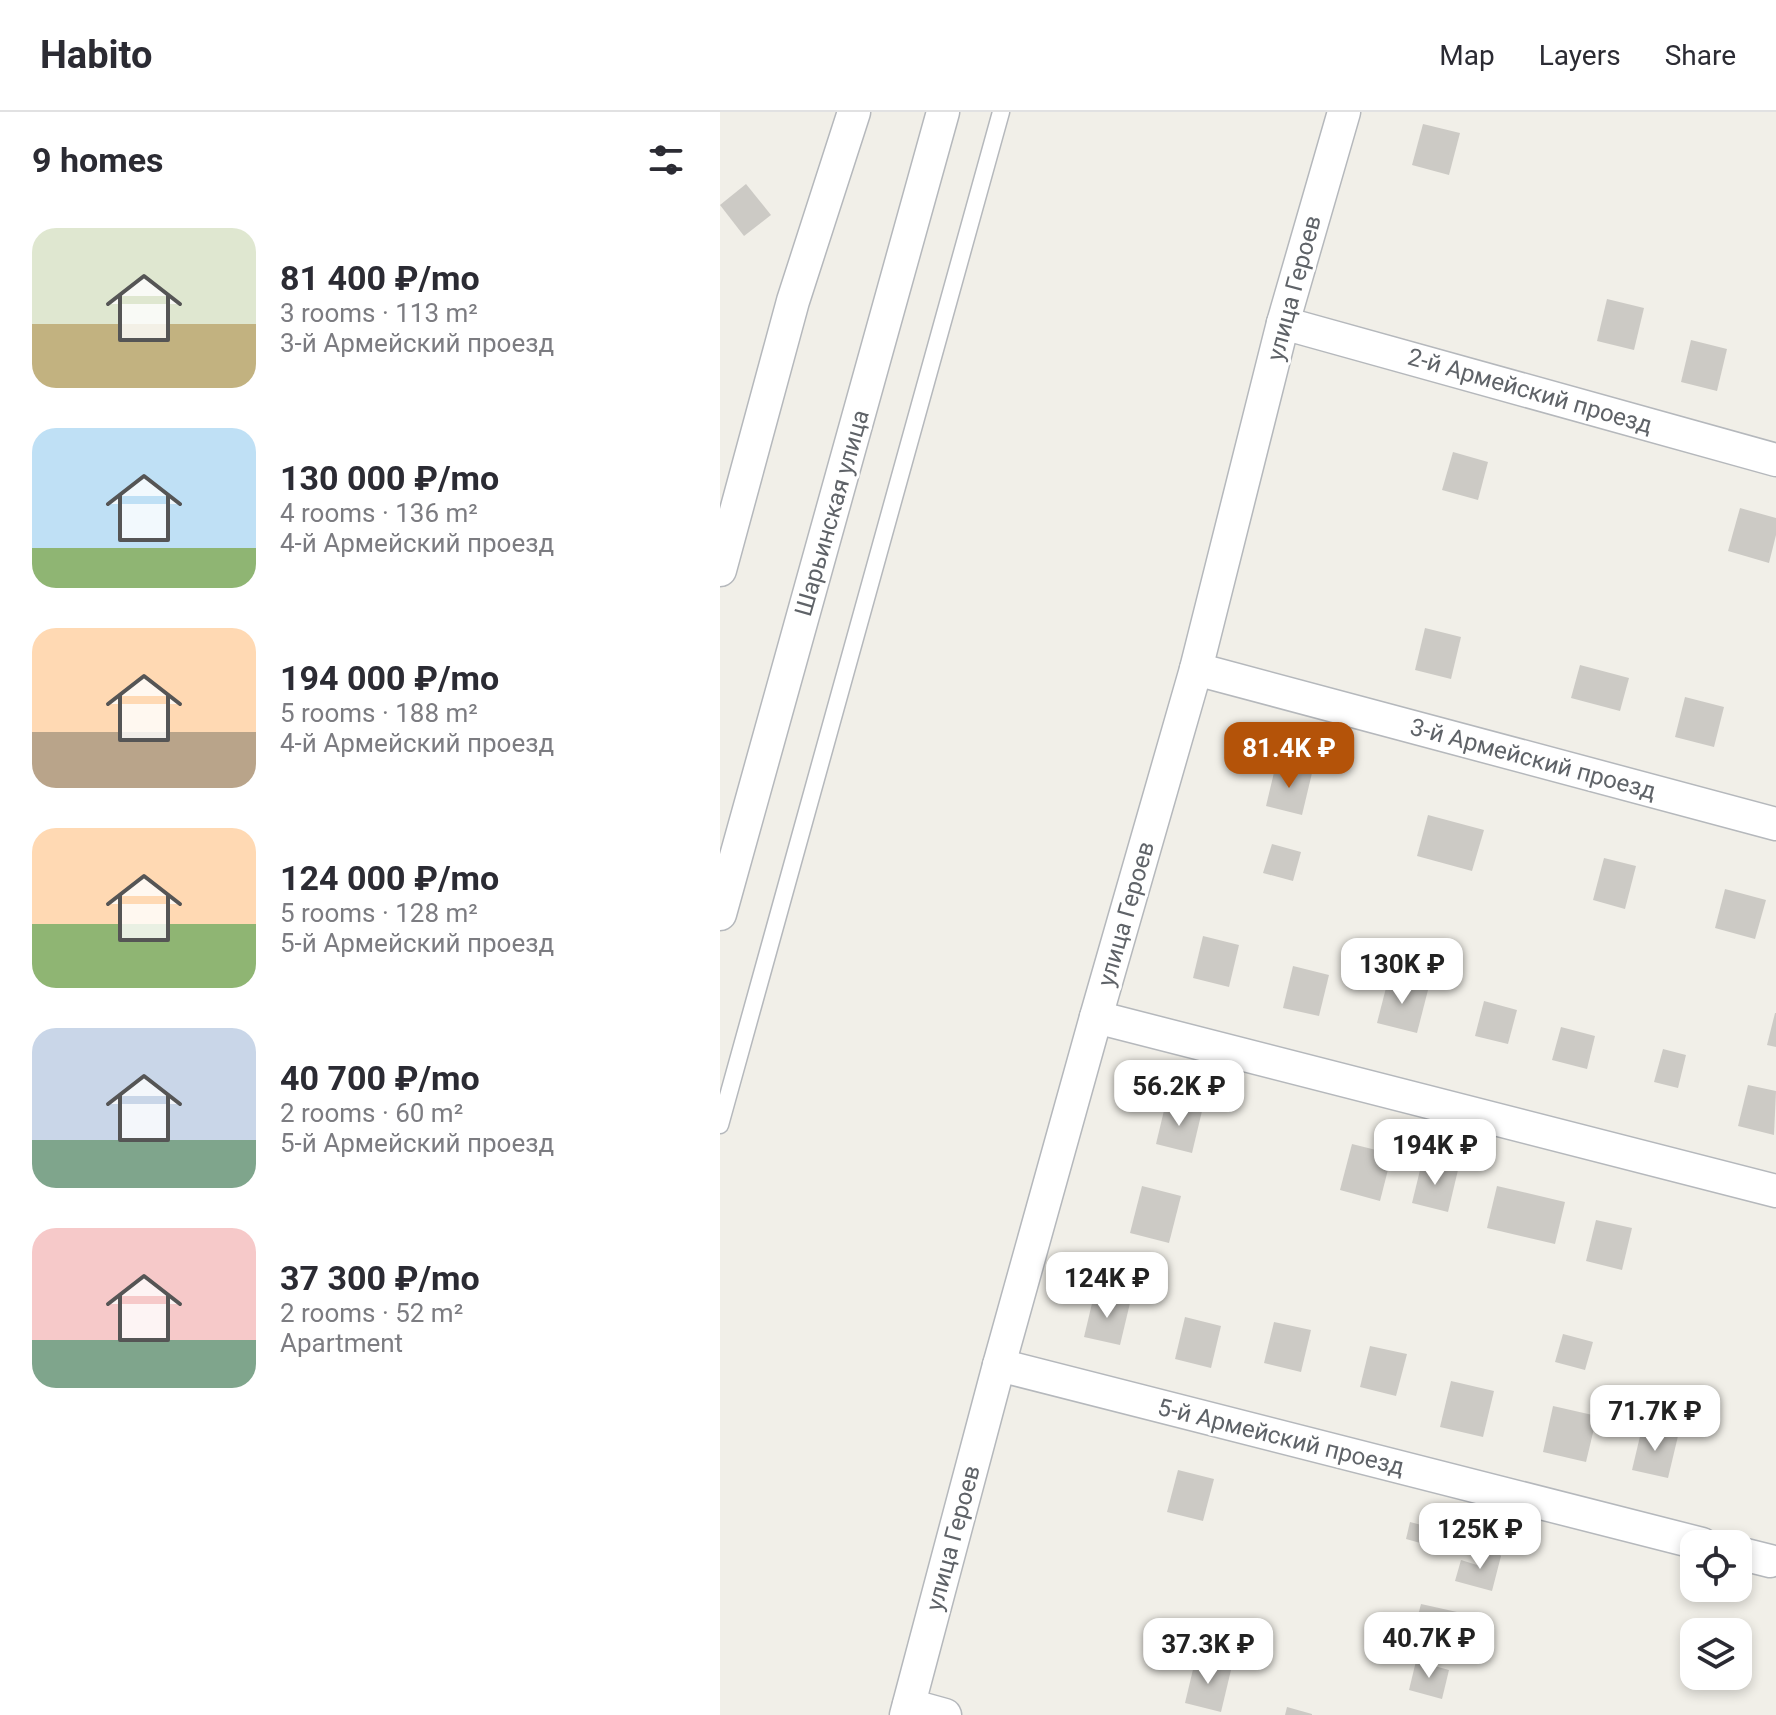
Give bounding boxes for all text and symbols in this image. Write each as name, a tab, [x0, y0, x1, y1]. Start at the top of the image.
text: Habito	[40, 33, 152, 77]
text: Map	[1439, 39, 1495, 72]
text: Layers	[1539, 39, 1621, 72]
text: Share	[1665, 39, 1736, 72]
icon: filters	[644, 138, 688, 182]
text: 9 homes	[32, 140, 163, 180]
street label: улица Героев	[1261, 212, 1327, 364]
text: 81 400 ₽/mo	[280, 258, 480, 298]
icon: home	[96, 260, 192, 356]
text: 3 rooms · 113 m²	[280, 298, 478, 328]
text: 3-й Армейский проезд	[280, 328, 554, 358]
street label: 2-й Армейский проезд	[1405, 343, 1655, 439]
street label: Шарьинская улица	[789, 407, 875, 619]
text: 130 000 ₽/mo	[280, 458, 499, 498]
icon: home	[96, 460, 192, 556]
text: 4 rooms · 136 m²	[280, 498, 478, 528]
text: 4-й Армейский проезд	[280, 528, 554, 558]
text: 194 000 ₽/mo	[280, 658, 499, 698]
icon: home	[96, 660, 192, 756]
text: 5 rooms · 188 m²	[280, 698, 478, 728]
street label: 3-й Армейский проезд	[1407, 713, 1659, 805]
pin: 81.4K ₽	[1215, 722, 1363, 790]
text: 4-й Армейский проезд	[280, 728, 554, 758]
text: 81.4K ₽	[1242, 733, 1336, 763]
street label: улица Героев	[1092, 838, 1160, 990]
text: 124 000 ₽/mo	[280, 858, 499, 898]
icon: home	[96, 860, 192, 956]
text: 5 rooms · 128 m²	[280, 898, 478, 928]
text: 5-й Армейский проезд	[280, 928, 554, 958]
pin: 130K ₽	[1337, 938, 1467, 1006]
text: 130K ₽	[1359, 949, 1445, 979]
text: 40 700 ₽/mo	[280, 1058, 480, 1098]
icon: home	[96, 1060, 192, 1156]
pin: 56.2K ₽	[1105, 1060, 1253, 1128]
text: 56.2K ₽	[1132, 1071, 1226, 1101]
text: 2 rooms · 60 m²	[280, 1098, 463, 1128]
pin: 194K ₽	[1370, 1119, 1500, 1187]
text: 5-й Армейский проезд	[280, 1128, 554, 1158]
text: 194K ₽	[1392, 1130, 1478, 1160]
pin: 124K ₽	[1042, 1252, 1172, 1320]
text: 37 300 ₽/mo	[280, 1258, 480, 1298]
icon: home	[96, 1260, 192, 1356]
text: 124K ₽	[1064, 1263, 1150, 1293]
text: 2 rooms · 52 m²	[280, 1298, 463, 1328]
text: Apartment	[280, 1328, 403, 1358]
pin: 71.7K ₽	[1581, 1385, 1729, 1453]
street label: 5-й Армейский проезд	[1155, 1393, 1407, 1481]
text: 71.7K ₽	[1608, 1396, 1702, 1426]
street label: улица Героев	[920, 1462, 986, 1614]
pin: 125K ₽	[1415, 1503, 1545, 1571]
text: 125K ₽	[1437, 1514, 1523, 1544]
map controls	[1680, 1530, 1752, 1690]
button: locate	[1680, 1530, 1752, 1602]
pin: 40.7K ₽	[1355, 1612, 1503, 1680]
pin: 37.3K ₽	[1134, 1618, 1282, 1686]
button: layers	[1680, 1618, 1752, 1690]
text: 40.7K ₽	[1382, 1623, 1476, 1653]
text: 37.3K ₽	[1161, 1629, 1255, 1659]

